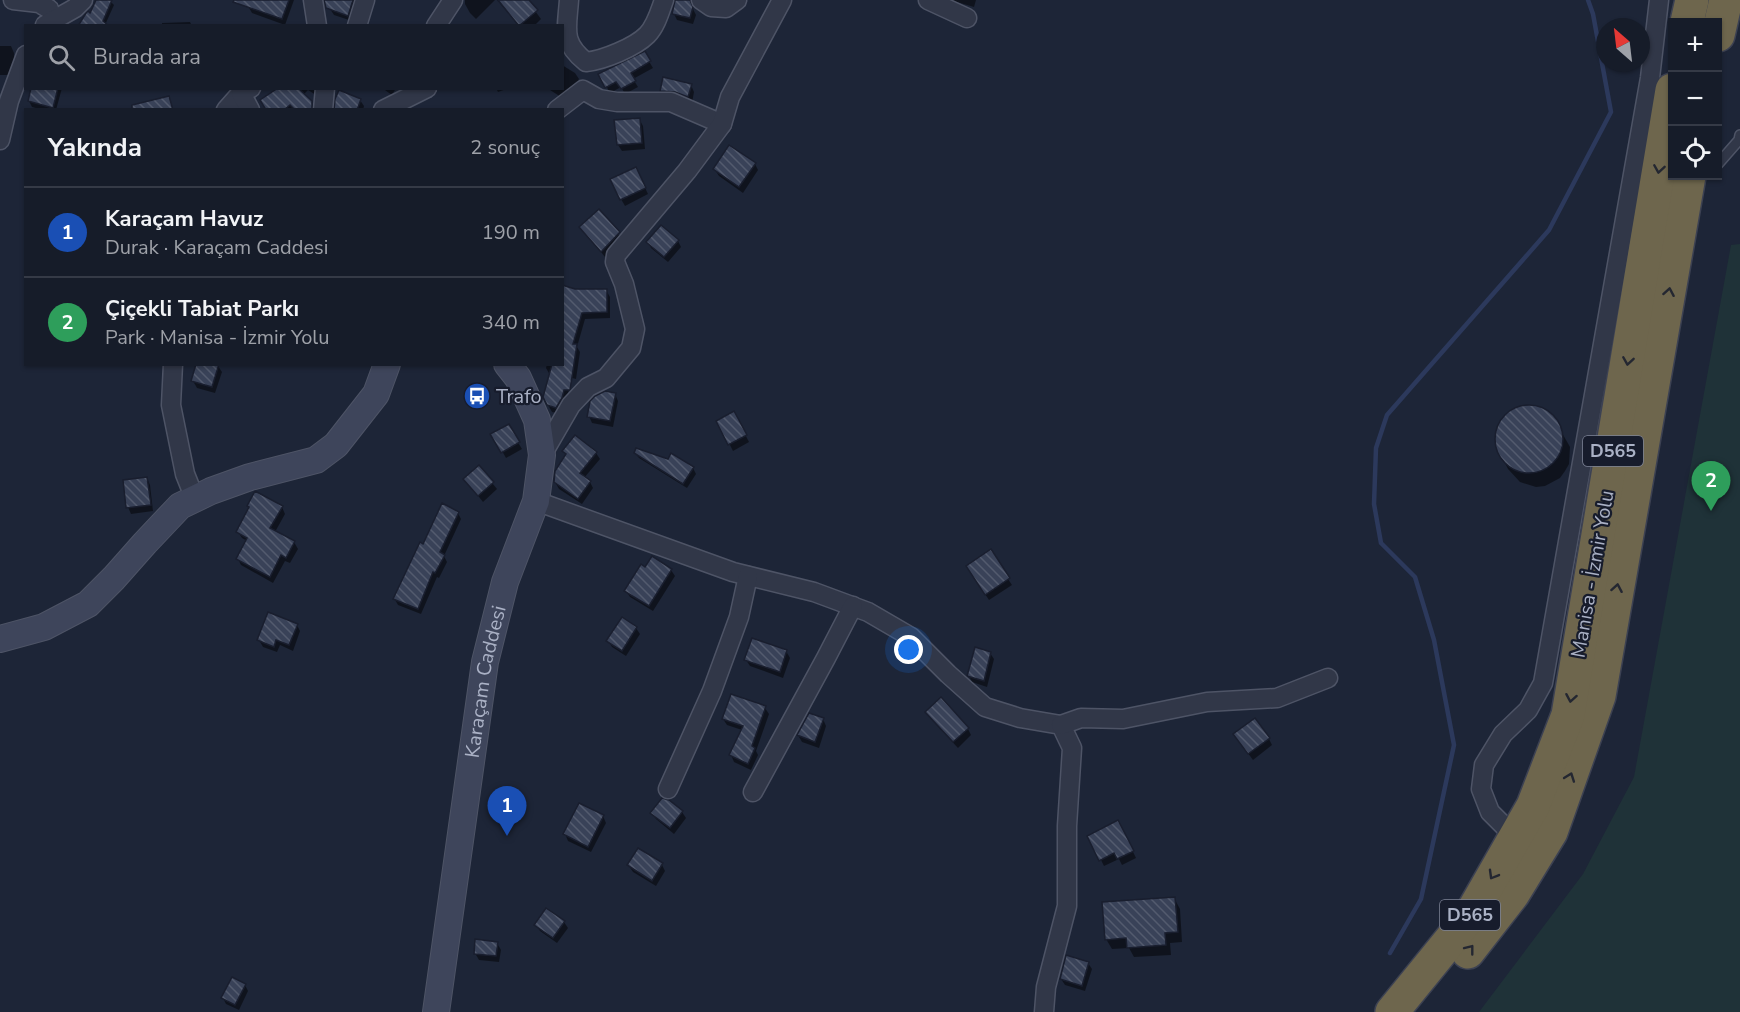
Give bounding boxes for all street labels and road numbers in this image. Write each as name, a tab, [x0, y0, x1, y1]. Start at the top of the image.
road number: D565	[1583, 436, 1643, 466]
street label: Manisa - İzmir Yolu	[1564, 488, 1621, 660]
street label: Karaçam Caddesi	[459, 603, 513, 760]
road number: D565	[1440, 900, 1500, 930]

